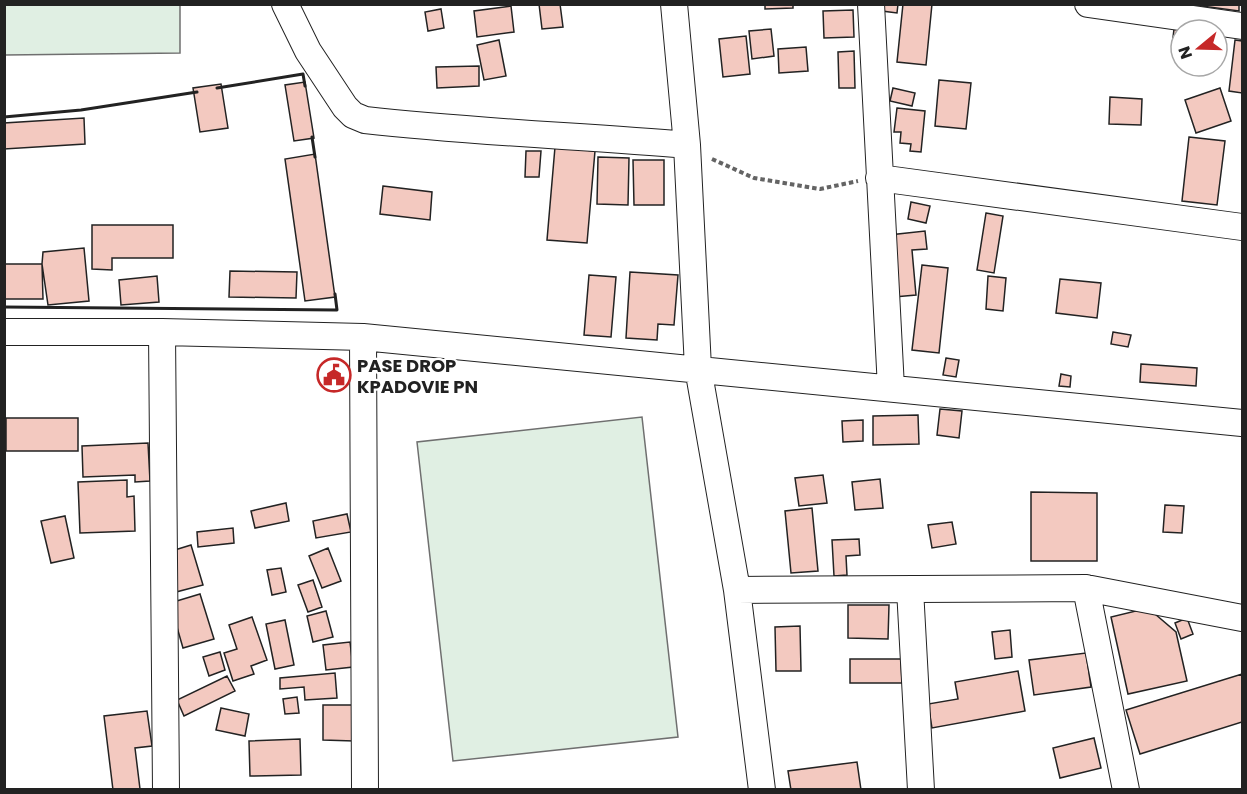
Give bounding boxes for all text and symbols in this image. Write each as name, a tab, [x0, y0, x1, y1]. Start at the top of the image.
north arrow	[1169, 18, 1229, 78]
text: N	[1172, 43, 1198, 62]
place label: PASE DROP KPADOVIE PN	[357, 353, 478, 399]
public building icon: PASE DROP KPADOVIE PN	[316, 357, 352, 393]

